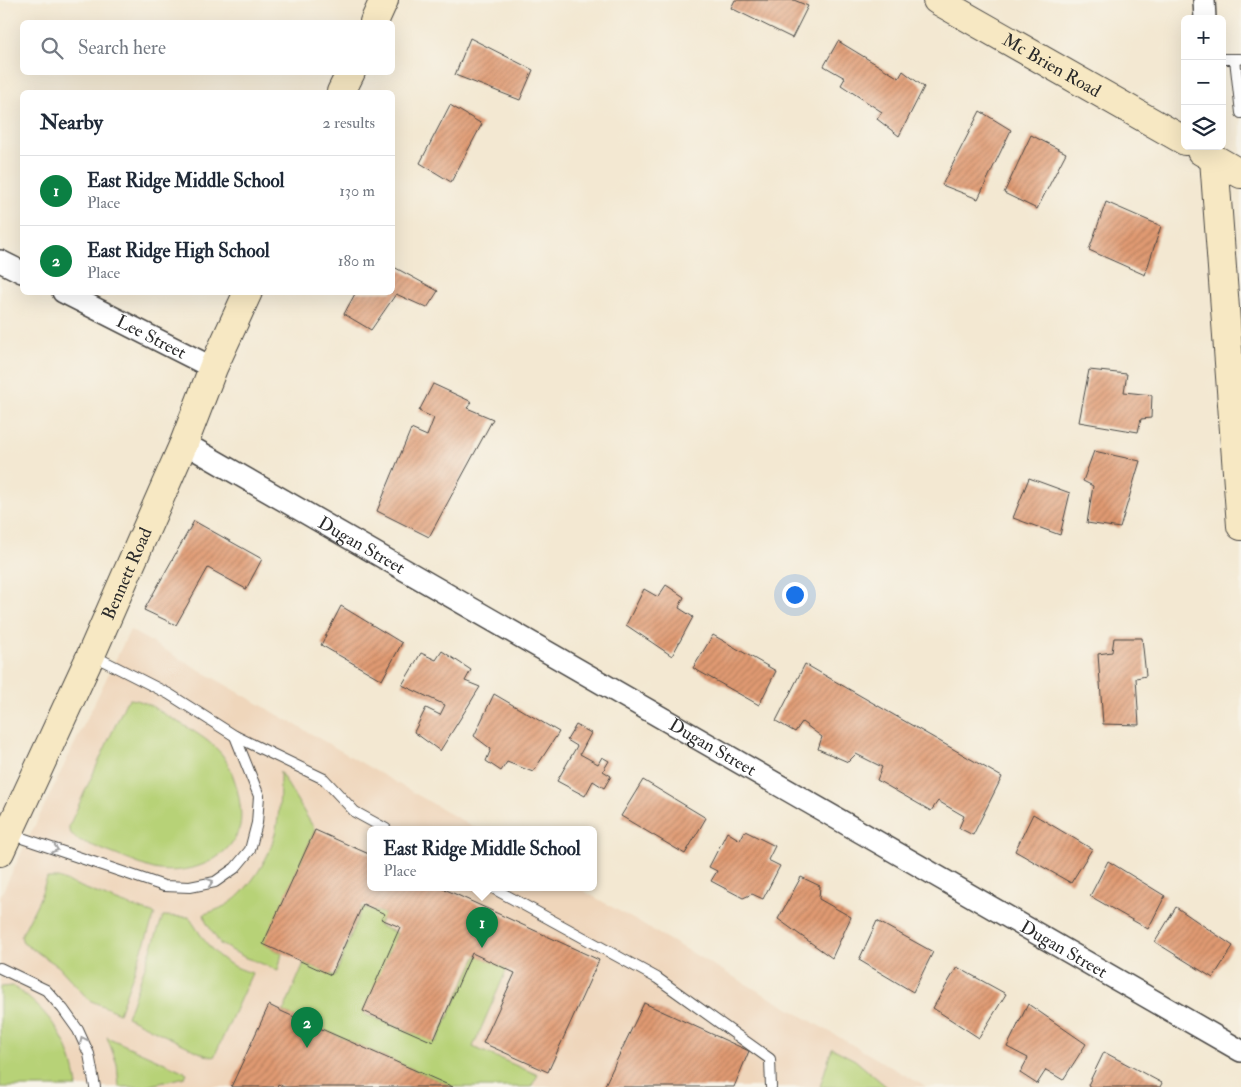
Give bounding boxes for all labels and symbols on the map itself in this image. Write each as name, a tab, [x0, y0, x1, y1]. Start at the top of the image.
street label: Mc Brien Road	[998, 28, 1105, 102]
street label: Lee Street	[113, 309, 190, 364]
street label: Dugan Street	[314, 511, 410, 579]
street label: Bennett Road	[96, 524, 157, 623]
your location	[782, 582, 808, 608]
street label: Dugan Street	[665, 713, 761, 781]
one-way arrow	[50, 844, 58, 854]
one-way arrow	[205, 878, 214, 888]
pin: 1	[466, 907, 498, 948]
street label: Dugan Street	[1016, 915, 1112, 983]
pin: 2	[291, 1007, 323, 1048]
one-way arrow	[79, 1037, 89, 1046]

